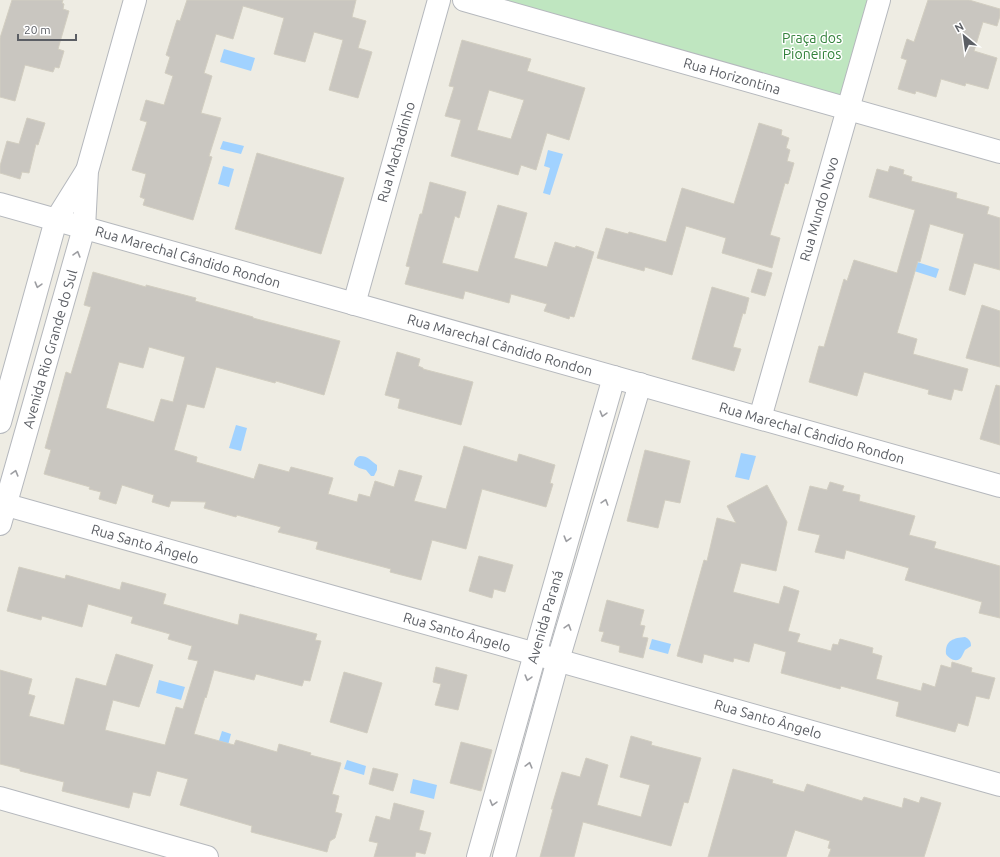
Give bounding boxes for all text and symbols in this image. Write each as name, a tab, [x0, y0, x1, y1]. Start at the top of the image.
scale bar	[18, 16, 76, 42]
north arrow	[944, 16, 984, 56]
text: N	[953, 20, 966, 34]
text: 20 m	[24, 23, 51, 36]
park label: Praça dos Pioneiros	[782, 30, 842, 62]
street label: Rua Horizontina	[682, 54, 782, 98]
street label: Rua Machadinho	[374, 100, 418, 204]
street label: Rua Mundo Novo	[796, 155, 842, 263]
street label: Rua Marechal Cândido Rondon	[93, 223, 283, 291]
one-way arrow	[72, 251, 81, 258]
street label: Avenida Rio Grande do Sul	[20, 267, 80, 430]
one-way arrow	[34, 281, 43, 288]
street label: Rua Marechal Cândido Rondon	[405, 311, 595, 379]
street label: Rua Marechal Cândido Rondon	[717, 399, 907, 467]
one-way arrow	[599, 411, 608, 418]
one-way arrow	[10, 470, 18, 477]
one-way arrow	[600, 499, 609, 506]
street label: Rua Santo Ângelo	[89, 520, 201, 567]
one-way arrow	[563, 536, 572, 543]
street label: Avenida Paraná	[524, 568, 566, 666]
street label: Rua Santo Ângelo	[401, 608, 513, 655]
one-way arrow	[563, 624, 572, 631]
one-way arrow	[524, 674, 533, 681]
street label: Rua Santo Ângelo	[712, 695, 824, 742]
one-way arrow	[524, 762, 533, 769]
one-way arrow	[489, 799, 498, 806]

